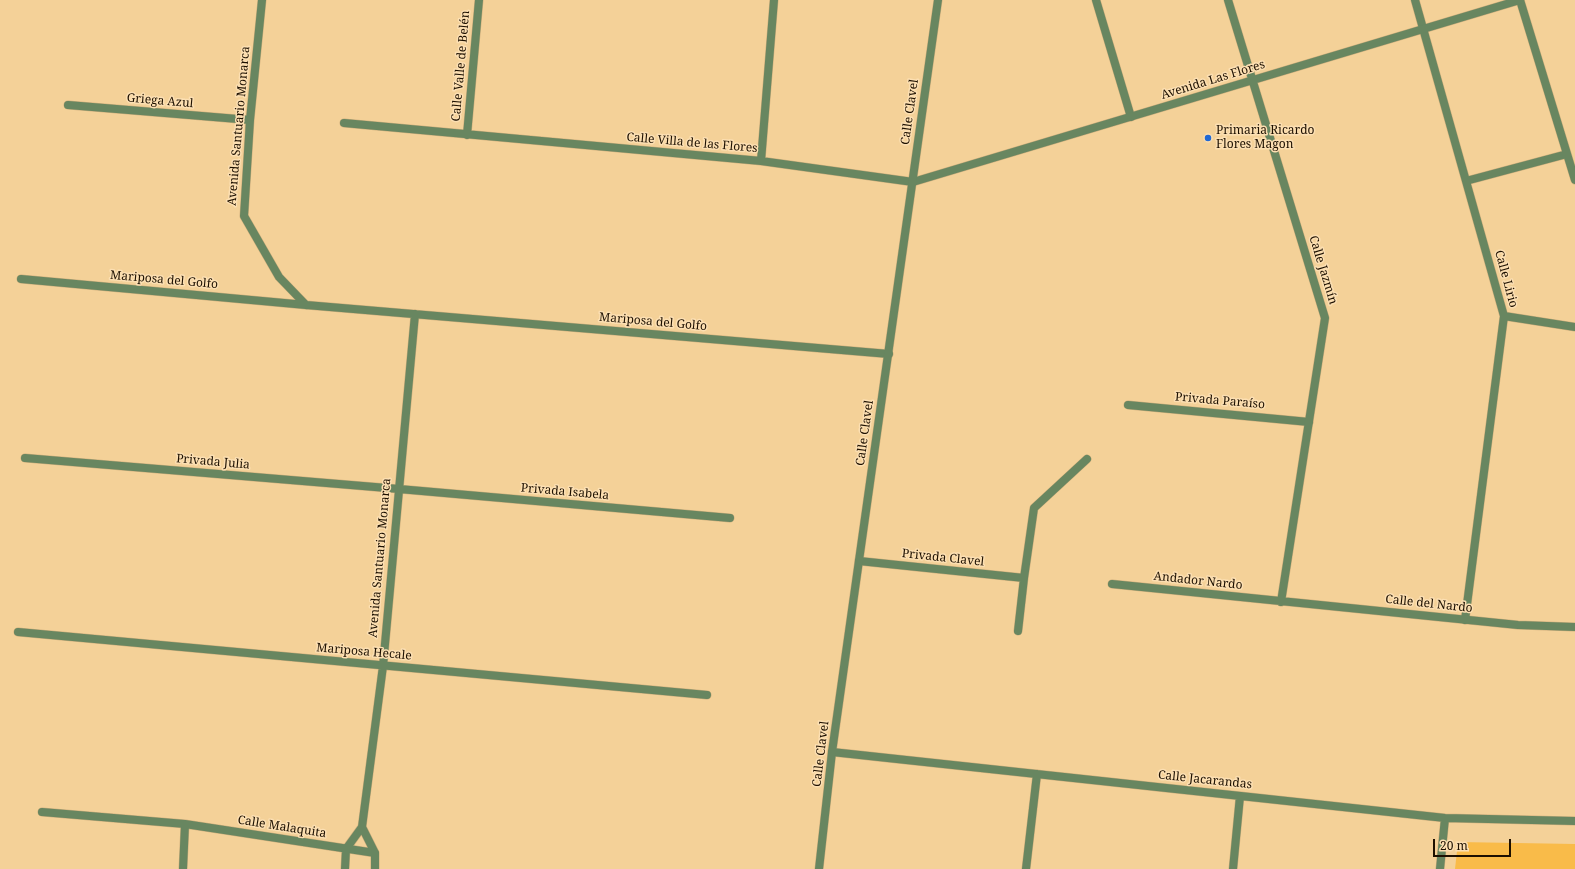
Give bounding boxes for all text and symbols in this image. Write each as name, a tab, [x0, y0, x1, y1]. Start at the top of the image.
street label: Calle Valle de Belén	[449, 10, 473, 122]
street label: Avenida Santuario Monarca	[225, 46, 253, 206]
street label: Avenida Las Flores	[1159, 57, 1267, 103]
street label: Calle Clavel	[898, 78, 922, 146]
street label: Griega Azul	[126, 91, 194, 111]
place label: Primaria Ricardo Flores Magon	[1216, 124, 1315, 152]
street label: Calle Villa de las Flores	[626, 130, 758, 156]
marker: Primaria Ricardo Flores Magon	[1203, 133, 1213, 143]
street label: Calle Jazmín	[1306, 234, 1340, 306]
street label: Calle Lirio	[1491, 249, 1521, 309]
street label: Mariposa del Golfo	[109, 268, 219, 292]
street label: Mariposa del Golfo	[598, 310, 708, 334]
street label: Privada Paraíso	[1175, 390, 1265, 412]
street label: Calle Clavel	[853, 399, 877, 467]
street label: Privada Julia	[176, 452, 250, 472]
street label: Avenida Santuario Monarca	[366, 478, 394, 638]
street label: Privada Isabela	[520, 481, 610, 503]
street label: Privada Clavel	[901, 547, 985, 569]
street label: Andador Nardo	[1153, 569, 1243, 593]
street label: Calle del Nardo	[1385, 592, 1473, 616]
street label: Mariposa Hecale	[316, 641, 412, 663]
street label: Calle Clavel	[810, 720, 832, 788]
street label: Calle Jacarandas	[1157, 768, 1253, 792]
street label: Calle Malaquita	[237, 813, 327, 841]
scale bar	[1435, 831, 1513, 857]
text: 20 m	[1440, 837, 1468, 854]

